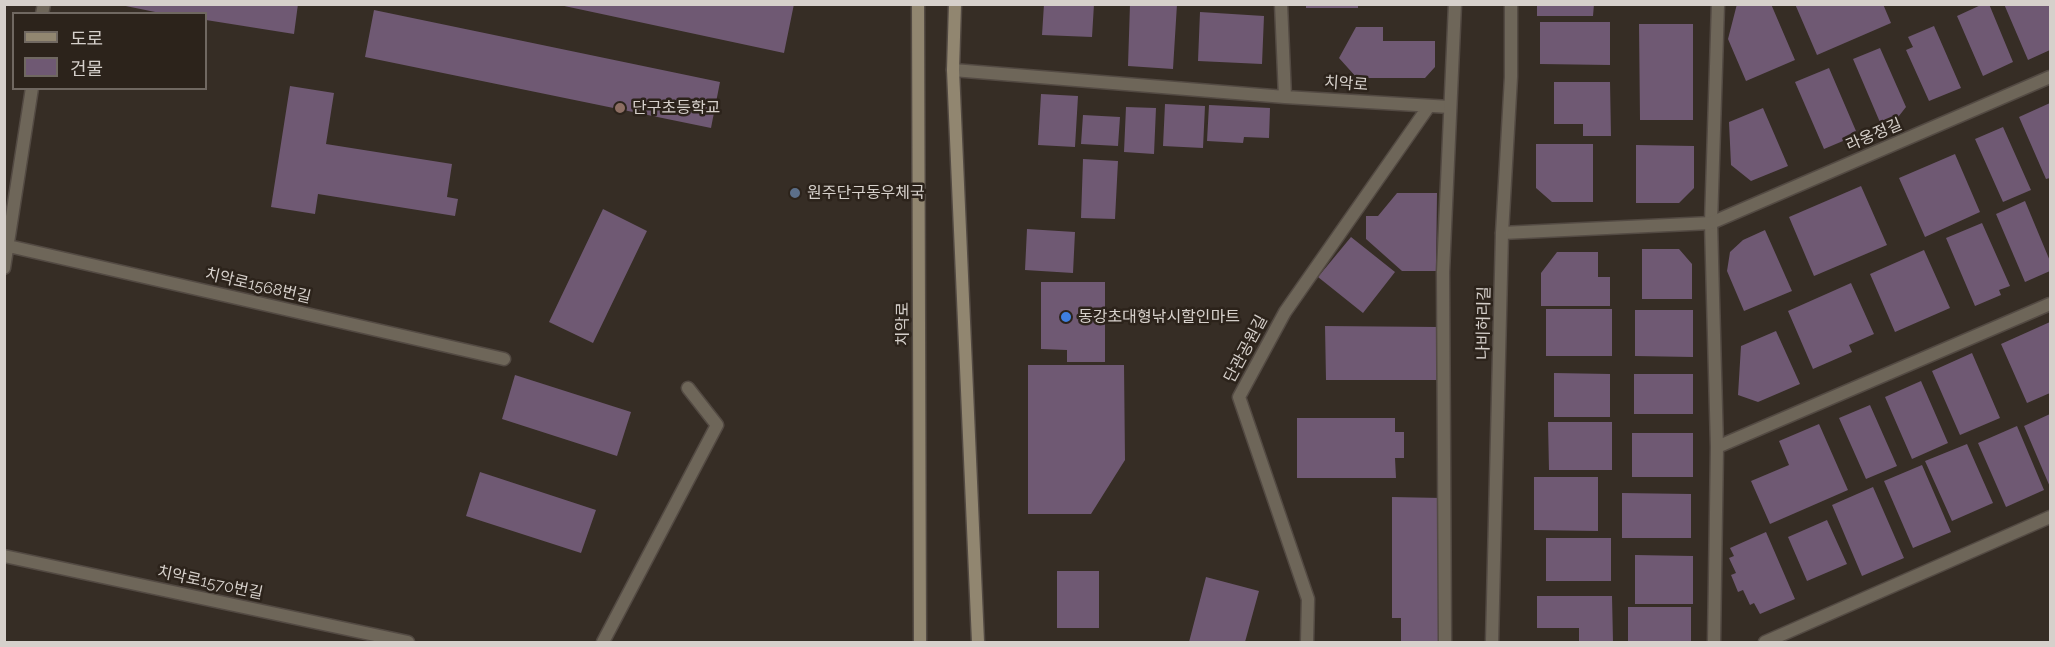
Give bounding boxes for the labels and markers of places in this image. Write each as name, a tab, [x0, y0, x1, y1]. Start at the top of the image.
place label: 단구초등학교	[632, 98, 720, 118]
marker: 단구초등학교	[613, 101, 627, 115]
place label: 원주단구동우체국	[807, 183, 925, 203]
marker: 원주단구동우체국	[788, 186, 802, 200]
place label: 동강초대형낚시할인마트	[1078, 307, 1240, 327]
marker: 동강초대형낚시할인마트	[1059, 310, 1073, 324]

